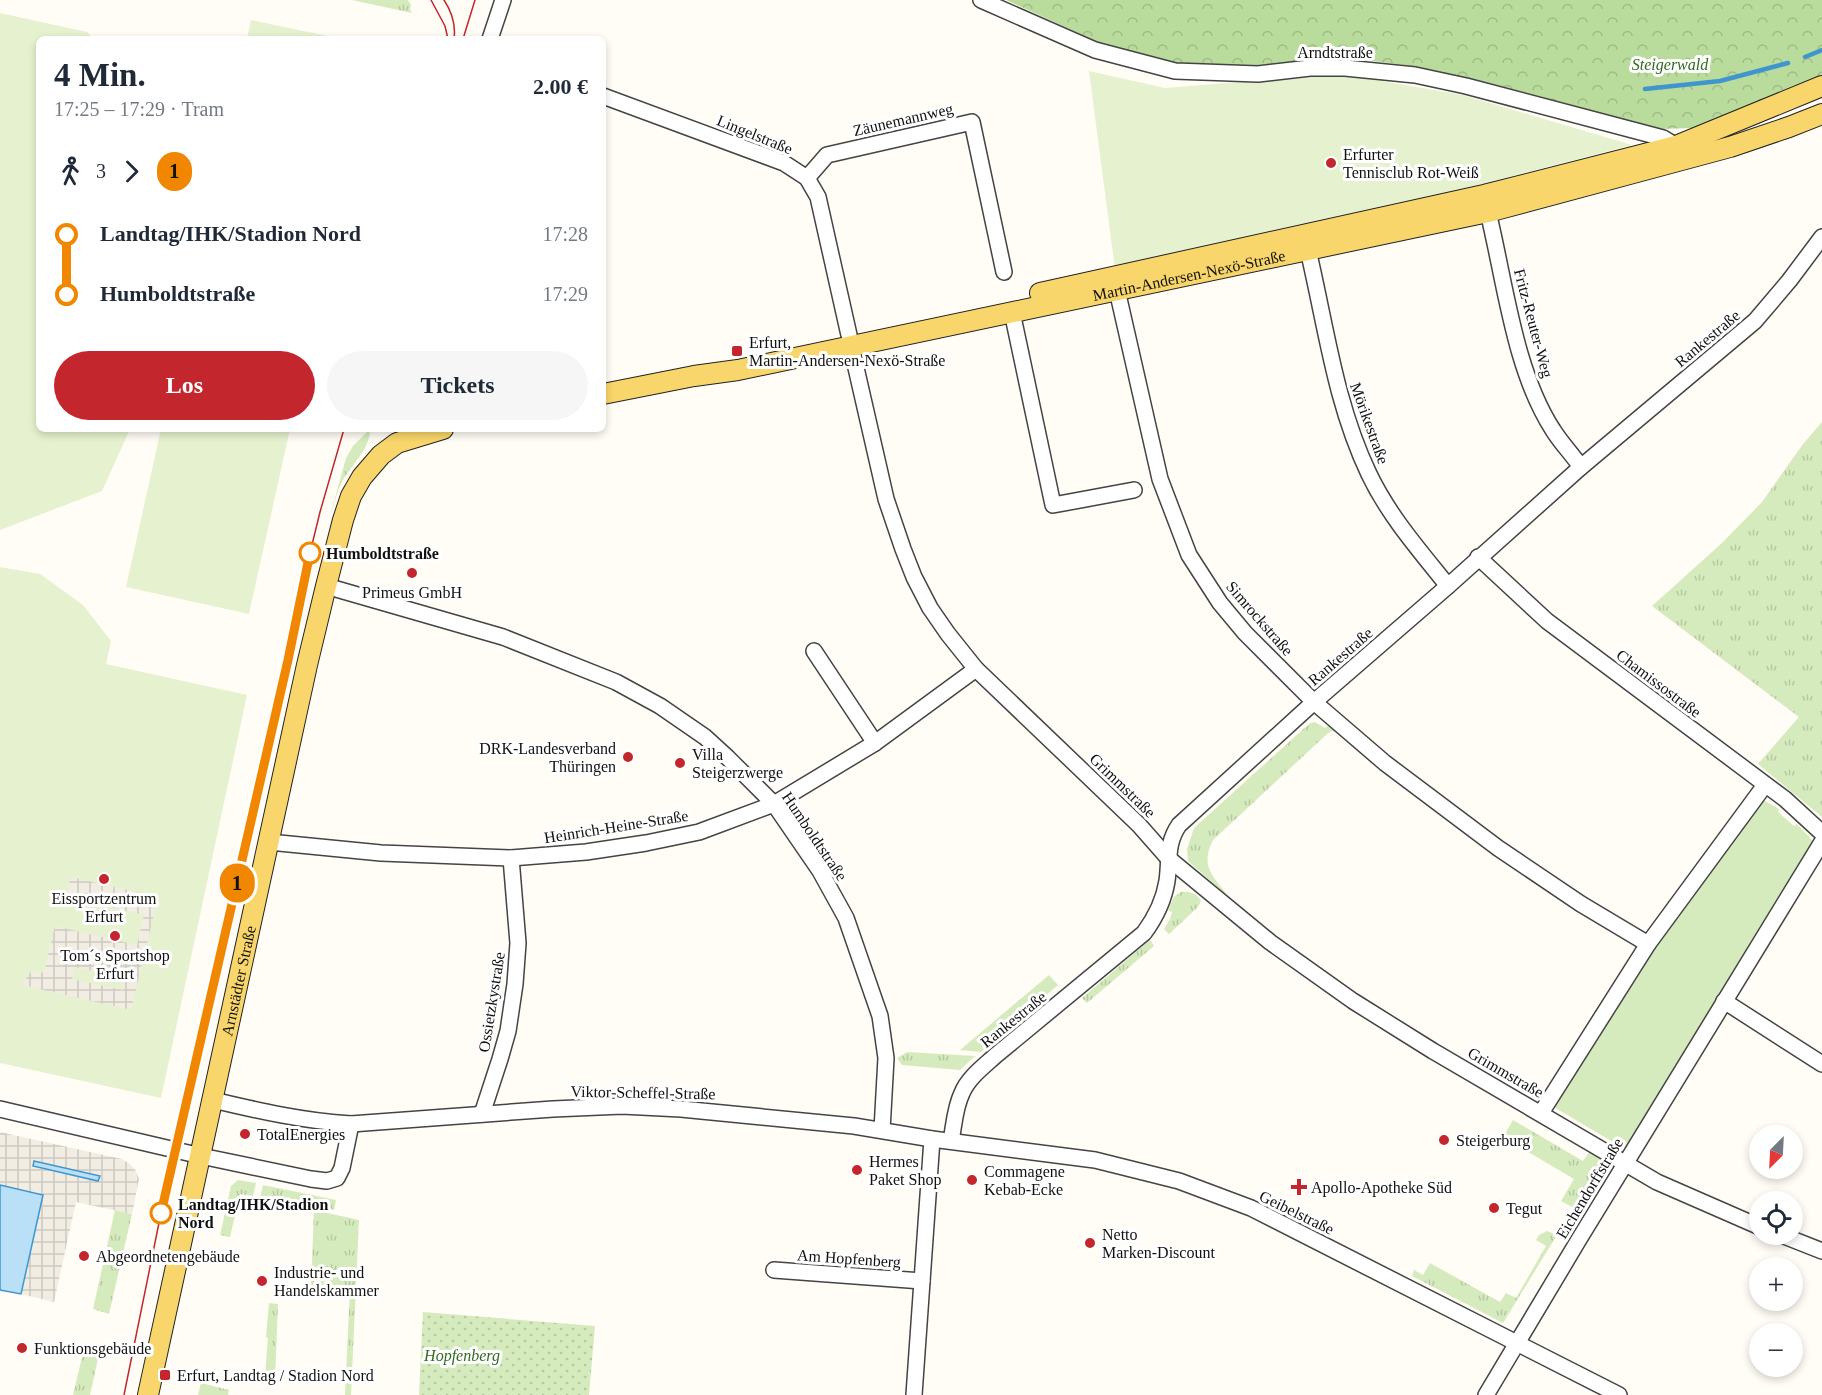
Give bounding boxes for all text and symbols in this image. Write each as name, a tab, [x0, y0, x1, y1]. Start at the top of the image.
street label: Arndtstraße	[1297, 44, 1373, 61]
park label: Steigerwald	[1632, 56, 1709, 74]
text: 4 Min.	[54, 57, 146, 93]
text: 2.00 €	[533, 74, 588, 99]
text: 17:25 – 17:29 · Tram	[54, 98, 224, 120]
street label: Zäunemannweg	[851, 100, 955, 140]
street label: Lingelstraße	[714, 112, 795, 158]
place label: Erfurter Tennisclub Rot-Weiß	[1343, 146, 1479, 181]
icon: walk	[54, 155, 87, 188]
icon: forward	[115, 155, 148, 188]
marker: Erfurter Tennisclub Rot-Weiß	[1324, 156, 1338, 170]
text: 1	[169, 159, 180, 183]
text: 3	[96, 160, 106, 182]
text: Landtag/IHK/Stadion Nord	[100, 221, 361, 246]
text: 17:28	[542, 223, 588, 245]
street label: Martin-Andersen-Nexö-Straße	[1091, 247, 1287, 304]
street label: Fritz-Reuter-Weg	[1510, 267, 1556, 380]
text: Humboldtstraße	[100, 281, 255, 306]
text: 17:29	[542, 283, 588, 305]
street label: Rankestraße	[1672, 306, 1743, 370]
place label: Erfurt, Martin-Andersen-Nexö-Straße	[749, 334, 945, 369]
marker: Erfurt, Martin-Andersen-Nexö-Straße	[730, 344, 744, 358]
button: Los	[54, 351, 315, 420]
button: Tickets	[327, 351, 588, 420]
street label: Mörikestraße	[1347, 380, 1392, 466]
marker: Humboldtstraße	[299, 542, 321, 564]
place label: Humboldtstraße	[326, 545, 439, 562]
marker: Primeus GmbH	[405, 566, 419, 580]
street label: Simrockstraße	[1223, 578, 1296, 659]
place label: Primeus GmbH	[362, 584, 462, 601]
street label: Rankestraße	[1305, 624, 1376, 689]
street label: Chamissostraße	[1613, 646, 1704, 721]
place label: DRK-Landesverband Thüringen	[479, 740, 616, 776]
place label: Villa Steigerzwerge	[692, 746, 783, 782]
marker: DRK-Landesverband Thüringen	[621, 750, 635, 764]
street label: Grimmstraße	[1086, 750, 1159, 821]
marker: Villa Steigerzwerge	[673, 756, 687, 770]
street label: Humboldtstraße	[779, 789, 850, 884]
street label: Heinrich-Heine-Straße	[543, 807, 689, 846]
line badge: 1	[218, 864, 256, 902]
text: 1	[232, 871, 242, 895]
marker: Eissportzentrum Erfurt	[97, 872, 111, 886]
place label: Eissportzentrum Erfurt	[52, 890, 157, 925]
street label: Arnstädter Straße	[218, 924, 259, 1038]
marker: Tom´s Sportshop Erfurt	[108, 929, 122, 943]
place label: Tom´s Sportshop Erfurt	[60, 947, 170, 982]
street label: Ossietzkystraße	[475, 951, 509, 1054]
street label: Rankestraße	[977, 988, 1049, 1051]
street label: Grimmstraße	[1465, 1044, 1547, 1101]
street label: Viktor-Scheffel-Straße	[570, 1083, 716, 1102]
north arrow	[1749, 1125, 1803, 1179]
map controls	[1749, 1125, 1803, 1377]
place label: TotalEnergies	[257, 1126, 345, 1144]
marker: TotalEnergies	[238, 1127, 252, 1141]
place label: Steigerburg	[1456, 1132, 1530, 1150]
marker: Steigerburg	[1437, 1133, 1451, 1147]
street label: Eichendorffstraße	[1553, 1135, 1626, 1242]
place label: Hermes Paket Shop	[869, 1153, 941, 1189]
marker: Hermes Paket Shop	[850, 1163, 864, 1177]
place label: Commagene Kebab-Ecke	[984, 1163, 1065, 1198]
marker: Commagene Kebab-Ecke	[965, 1173, 979, 1187]
place label: Apollo-Apotheke Süd	[1311, 1179, 1452, 1197]
marker: Apollo-Apotheke Süd	[1292, 1180, 1306, 1194]
street label: Geibelstraße	[1257, 1187, 1337, 1238]
button: locate	[1749, 1191, 1803, 1245]
place label: Landtag/IHK/Stadion Nord	[178, 1196, 328, 1231]
place label: Tegut	[1506, 1200, 1543, 1218]
marker: Tegut	[1487, 1201, 1501, 1215]
marker: Landtag/IHK/Stadion Nord	[150, 1202, 172, 1224]
place label: Netto Marken-Discount	[1102, 1226, 1215, 1261]
marker: Netto Marken-Discount	[1083, 1236, 1097, 1250]
street label: Am Hopfenberg	[796, 1246, 901, 1272]
place label: Abgeordnetengebäude	[96, 1248, 240, 1266]
marker: Abgeordnetengebäude	[77, 1249, 91, 1263]
button: +	[1749, 1257, 1803, 1311]
place label: Industrie- und Handelskammer	[274, 1264, 380, 1299]
marker: Industrie- und Handelskammer	[255, 1274, 269, 1288]
button: −	[1749, 1323, 1803, 1377]
place label: Funktionsgebäude	[34, 1340, 151, 1358]
marker: Funktionsgebäude	[15, 1341, 29, 1355]
park label: Hopfenberg	[423, 1347, 500, 1365]
place label: Erfurt, Landtag / Stadion Nord	[177, 1367, 374, 1385]
marker: Erfurt, Landtag / Stadion Nord	[158, 1368, 172, 1382]

